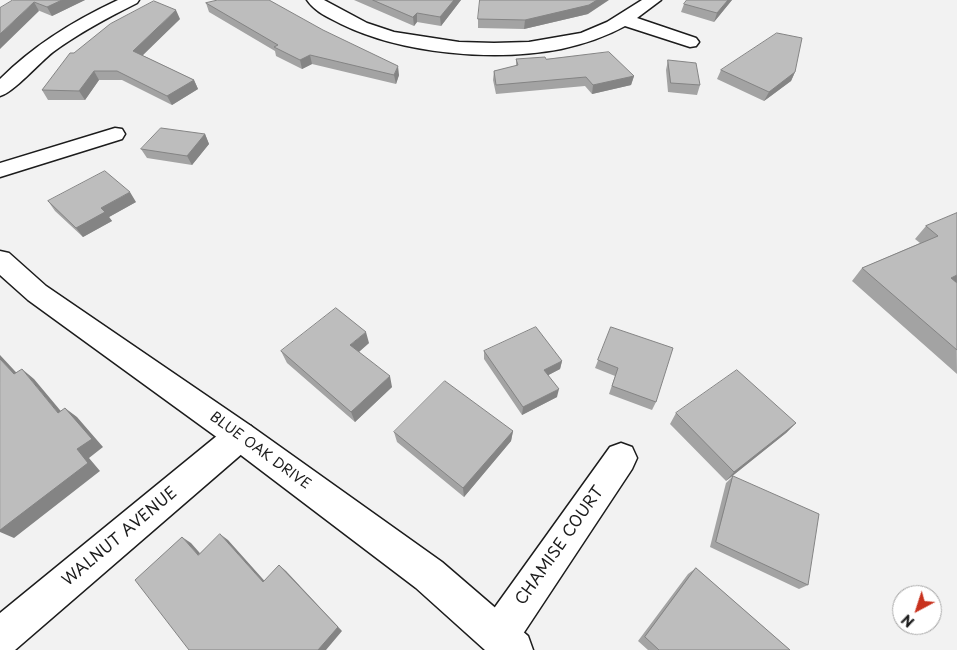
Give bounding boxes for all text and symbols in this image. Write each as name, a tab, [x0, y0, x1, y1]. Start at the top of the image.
street label: BLUE OAK DRIVE	[206, 409, 314, 493]
street label: WALNUT AVENUE	[59, 483, 181, 591]
street label: CHAMISE COURT	[512, 483, 608, 609]
north arrow	[892, 585, 942, 635]
text: N	[897, 609, 919, 633]

